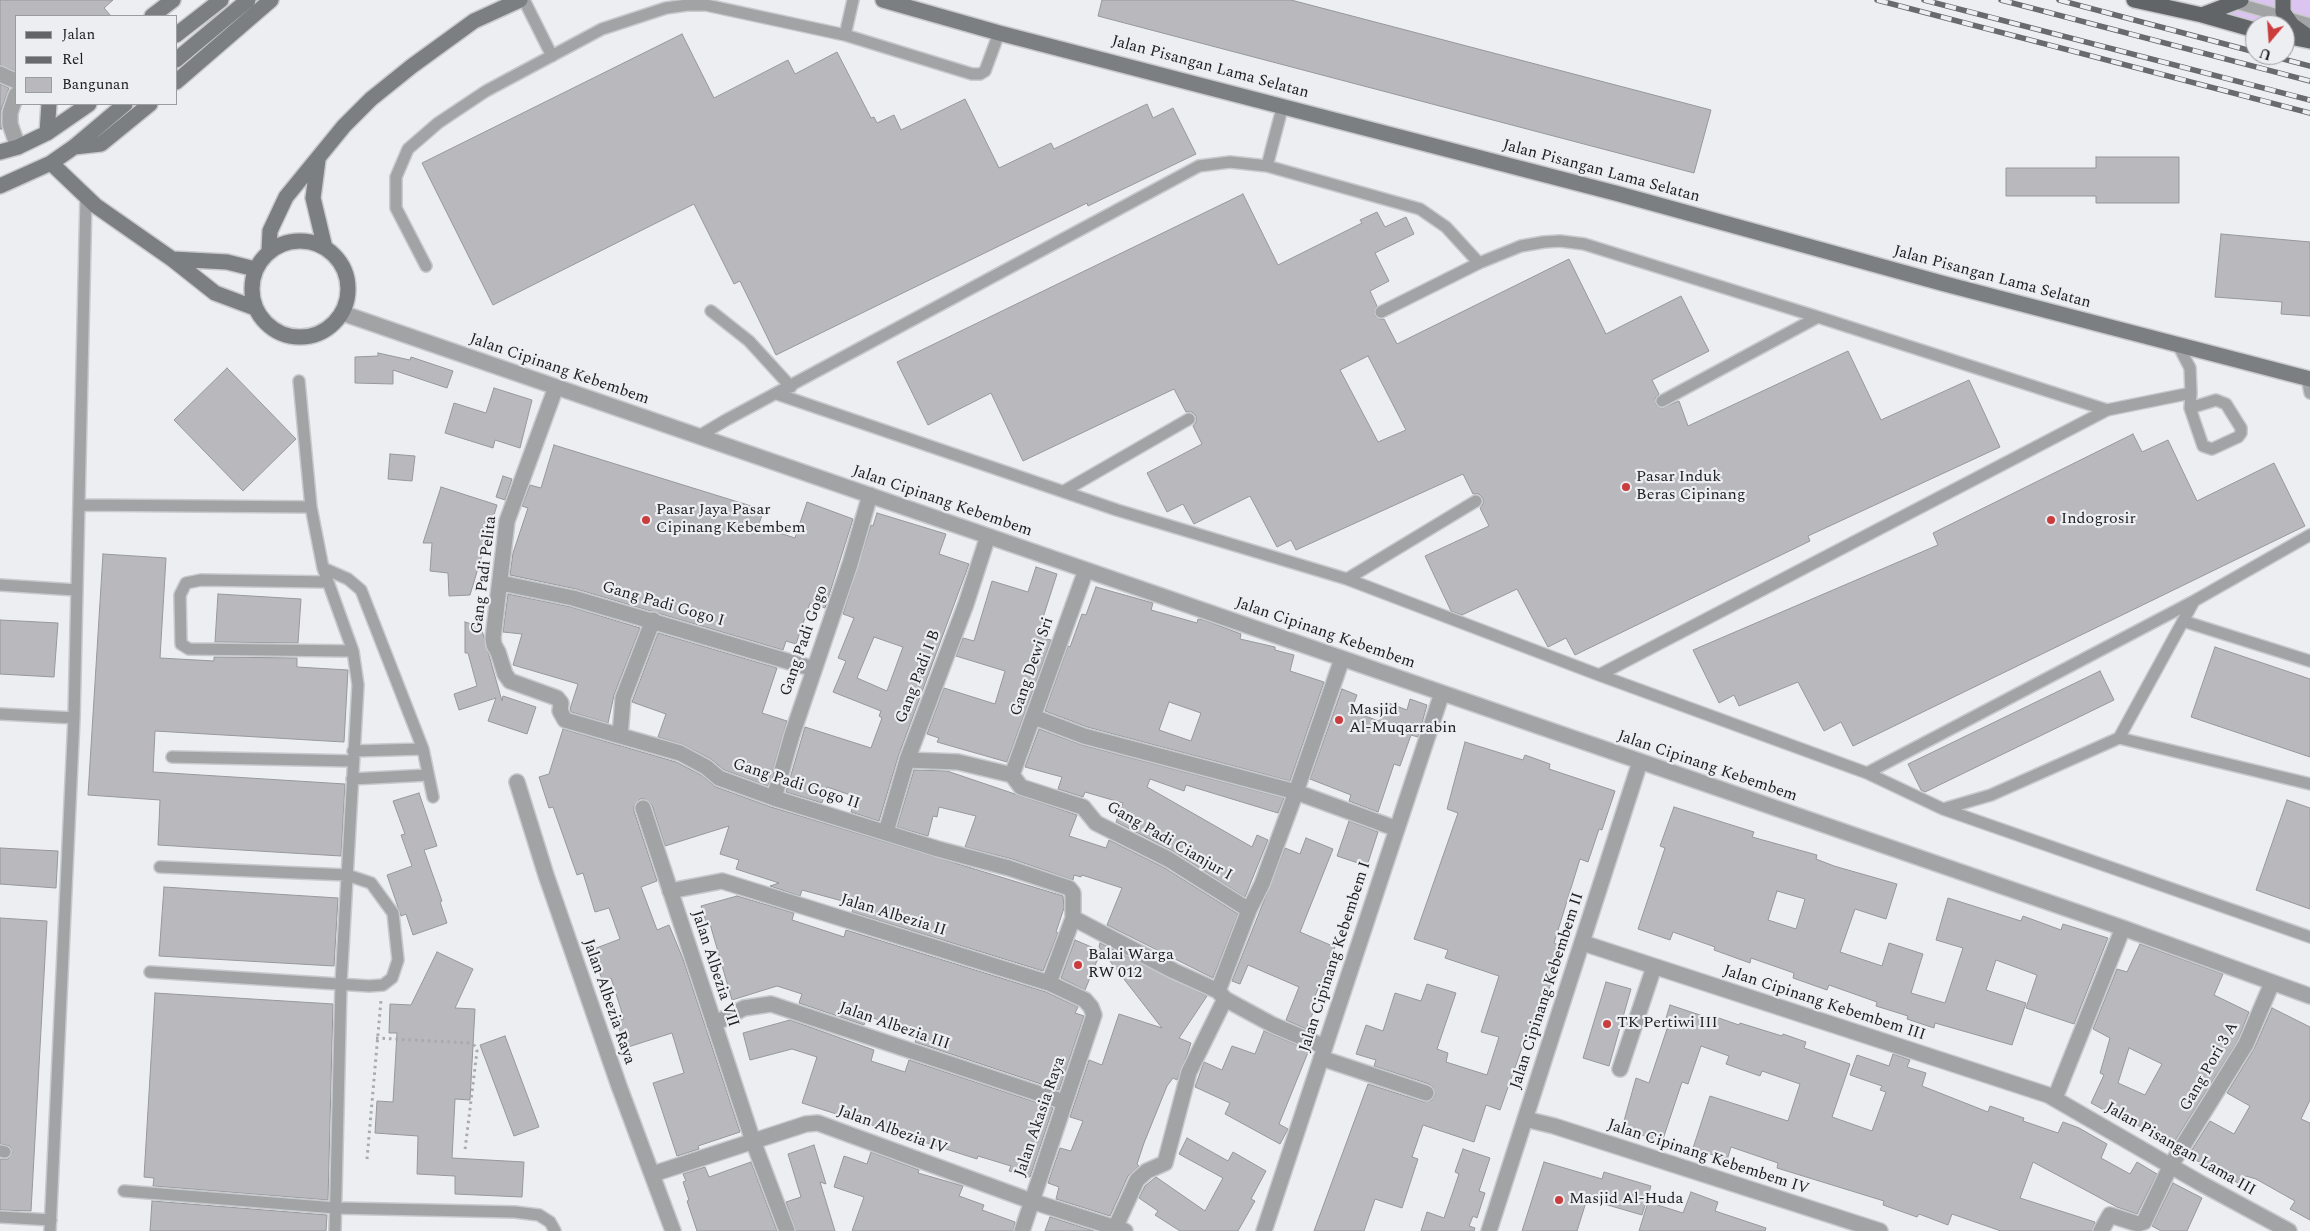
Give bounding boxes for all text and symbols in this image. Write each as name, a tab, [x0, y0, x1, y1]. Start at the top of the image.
legend	[15, 15, 178, 105]
north arrow	[2245, 15, 2295, 65]
text: Jalan	[62, 23, 95, 46]
street label: Jalan Pisangan Lama Selatan	[1109, 32, 1311, 104]
text: U	[2257, 42, 2274, 66]
text: Rel	[62, 48, 84, 71]
text: Bangunan	[62, 73, 129, 96]
street label: Jalan Pisangan Lama Selatan	[1500, 136, 1702, 208]
street label: Jalan Pisangan Lama Selatan	[1891, 242, 2093, 314]
street label: Jalan Cipinang Kebembem	[467, 330, 651, 410]
street label: Jalan Cipinang Kebembem	[850, 462, 1034, 542]
place label: Pasar Induk Beras Cipinang	[1636, 468, 1745, 506]
marker: Pasar Induk Beras Cipinang	[1620, 481, 1632, 493]
place label: Pasar Jaya Pasar Cipinang Kebembem	[656, 501, 806, 539]
place label: Indogrosir	[2061, 510, 2136, 530]
marker: Pasar Jaya Pasar Cipinang Kebembem	[640, 514, 652, 526]
marker: Indogrosir	[2045, 514, 2057, 526]
street label: Gang Padi Pelita	[468, 515, 502, 635]
street label: Gang Padi Gogo I	[600, 578, 726, 632]
street label: Gang Padi Gogo	[777, 583, 833, 699]
street label: Jalan Cipinang Kebembem	[1233, 594, 1417, 674]
street label: Gang Dewi Sri	[1007, 615, 1059, 719]
street label: Gang Padi I B	[892, 628, 946, 726]
place label: Masjid Al-Muqarrabin	[1349, 701, 1457, 739]
marker: Masjid Al-Muqarrabin	[1333, 714, 1345, 726]
street label: Jalan Cipinang Kebembem	[1615, 727, 1799, 807]
street label: Gang Padi Gogo II	[730, 755, 862, 815]
street label: Gang Padi Cianjur I	[1103, 798, 1235, 886]
street label: Jalan Cipinang Kebembem I	[1296, 859, 1376, 1055]
street label: Jalan Cipinang Kebembem II	[1507, 890, 1589, 1092]
street label: Jalan Albezia II	[838, 891, 948, 941]
street label: Jalan Albezia VII	[686, 908, 742, 1030]
street label: Jalan Albezia Raya	[578, 937, 638, 1067]
place label: Balai Warga RW 012	[1088, 946, 1174, 984]
marker: Balai Warga RW 012	[1072, 959, 1084, 971]
street label: Jalan Cipinang Kebembem III	[1720, 962, 1928, 1046]
street label: Jalan Albezia III	[836, 999, 952, 1055]
place label: TK Pertiwi III	[1617, 1014, 1718, 1034]
marker: TK Pertiwi III	[1601, 1018, 1613, 1030]
street label: Gang Pori 3 A	[2177, 1019, 2243, 1115]
street label: Jalan Akasia Raya	[1012, 1055, 1070, 1179]
street label: Jalan Pisangan Lama III	[2101, 1099, 2259, 1201]
street label: Jalan Albezia IV	[835, 1102, 949, 1160]
street label: Jalan Cipinang Kebembem IV	[1605, 1116, 1811, 1200]
place label: Masjid Al-Huda	[1569, 1190, 1683, 1210]
marker: Masjid Al-Huda	[1553, 1194, 1565, 1206]

